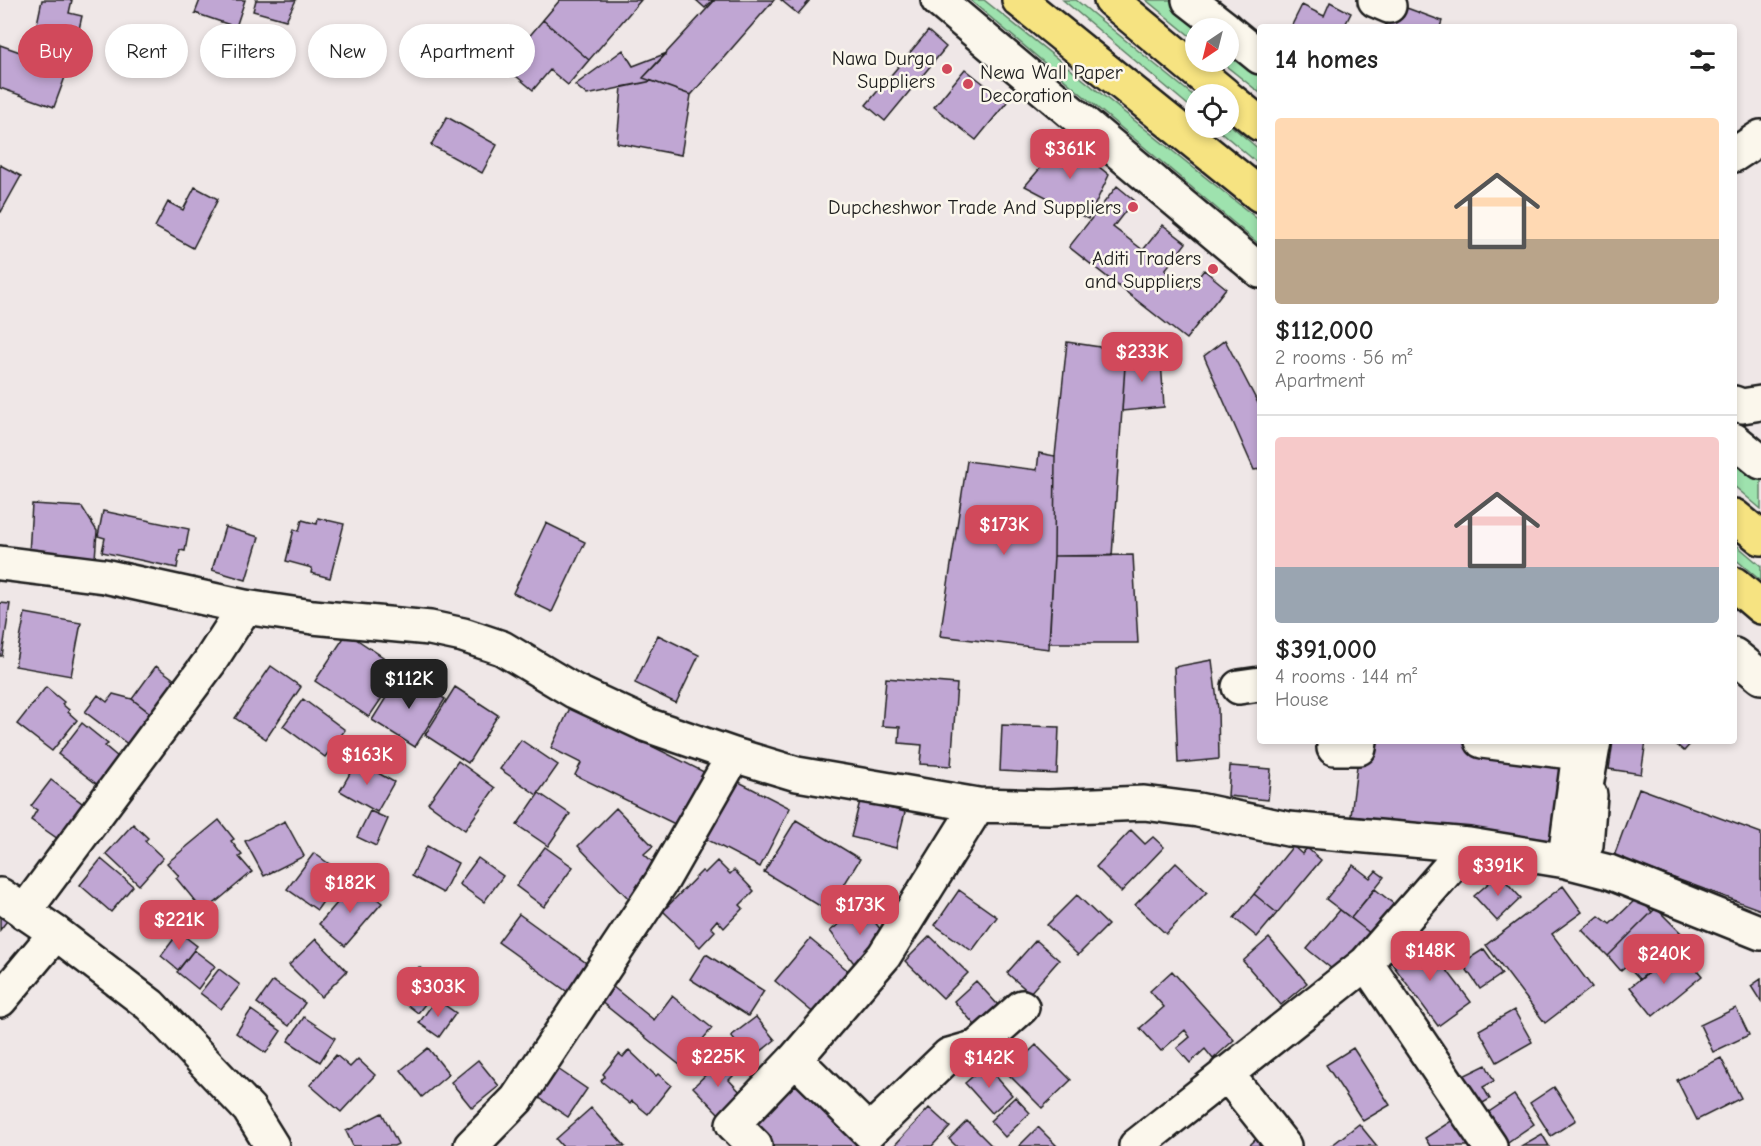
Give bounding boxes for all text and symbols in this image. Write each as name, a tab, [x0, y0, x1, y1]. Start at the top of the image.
north arrow	[1185, 18, 1239, 72]
map controls	[1185, 18, 1239, 138]
chip: Buy	[18, 24, 93, 78]
chip: Rent	[105, 24, 188, 78]
chip: Filters	[200, 24, 296, 78]
chip: New	[308, 24, 387, 78]
chip: Apartment	[399, 24, 535, 78]
icon: filters	[1686, 44, 1719, 77]
text: 14 homes	[1275, 45, 1378, 75]
place label: Nawa Durga Suppliers	[832, 47, 935, 93]
place label: Newa Wall Paper Decoration	[980, 61, 1123, 107]
marker: Nawa Durga Suppliers	[940, 62, 954, 76]
marker: Newa Wall Paper Decoration	[961, 77, 975, 91]
button: locate	[1185, 84, 1239, 138]
pin: $361K	[1028, 129, 1112, 180]
text: $361K	[1044, 137, 1096, 160]
icon: home	[1443, 157, 1551, 265]
place label: Dupcheshwor Trade And Suppliers	[828, 196, 1121, 219]
marker: Dupcheshwor Trade And Suppliers	[1126, 200, 1140, 214]
place label: Aditi Traders and Suppliers	[1085, 247, 1201, 293]
marker: Aditi Traders and Suppliers	[1206, 262, 1220, 276]
text: $112,000	[1275, 316, 1374, 346]
pin: $233K	[1100, 332, 1184, 383]
text: $233K	[1116, 340, 1168, 363]
text: 2 rooms · 56 m²	[1275, 346, 1413, 369]
text: Apartment	[1275, 369, 1365, 392]
icon: home	[1443, 476, 1551, 584]
pin: $173K	[962, 505, 1046, 556]
text: $173K	[979, 513, 1029, 536]
text: $391,000	[1275, 635, 1377, 665]
pin: $112K	[367, 659, 451, 710]
text: 4 rooms · 144 m²	[1275, 665, 1417, 688]
text: $112K	[385, 667, 433, 690]
text: House	[1275, 688, 1329, 711]
pin: $163K	[325, 735, 409, 786]
text: $163K	[341, 743, 393, 766]
pin: $391K	[1456, 846, 1540, 897]
text: $391K	[1472, 854, 1524, 877]
pin: $182K	[308, 863, 392, 914]
text: $182K	[324, 871, 376, 894]
pin: $173K	[818, 885, 902, 936]
text: $173K	[835, 893, 885, 916]
pin: $221K	[137, 900, 221, 951]
text: $221K	[153, 908, 205, 931]
pin: $148K	[1388, 931, 1472, 982]
pin: $240K	[1622, 934, 1706, 985]
text: $148K	[1405, 939, 1455, 962]
text: $240K	[1637, 942, 1691, 965]
pin: $303K	[396, 967, 480, 1018]
text: $303K	[411, 975, 465, 998]
pin: $225K	[676, 1037, 760, 1088]
pin: $142K	[947, 1038, 1031, 1089]
text: $225K	[691, 1045, 745, 1068]
text: $142K	[964, 1046, 1014, 1069]

